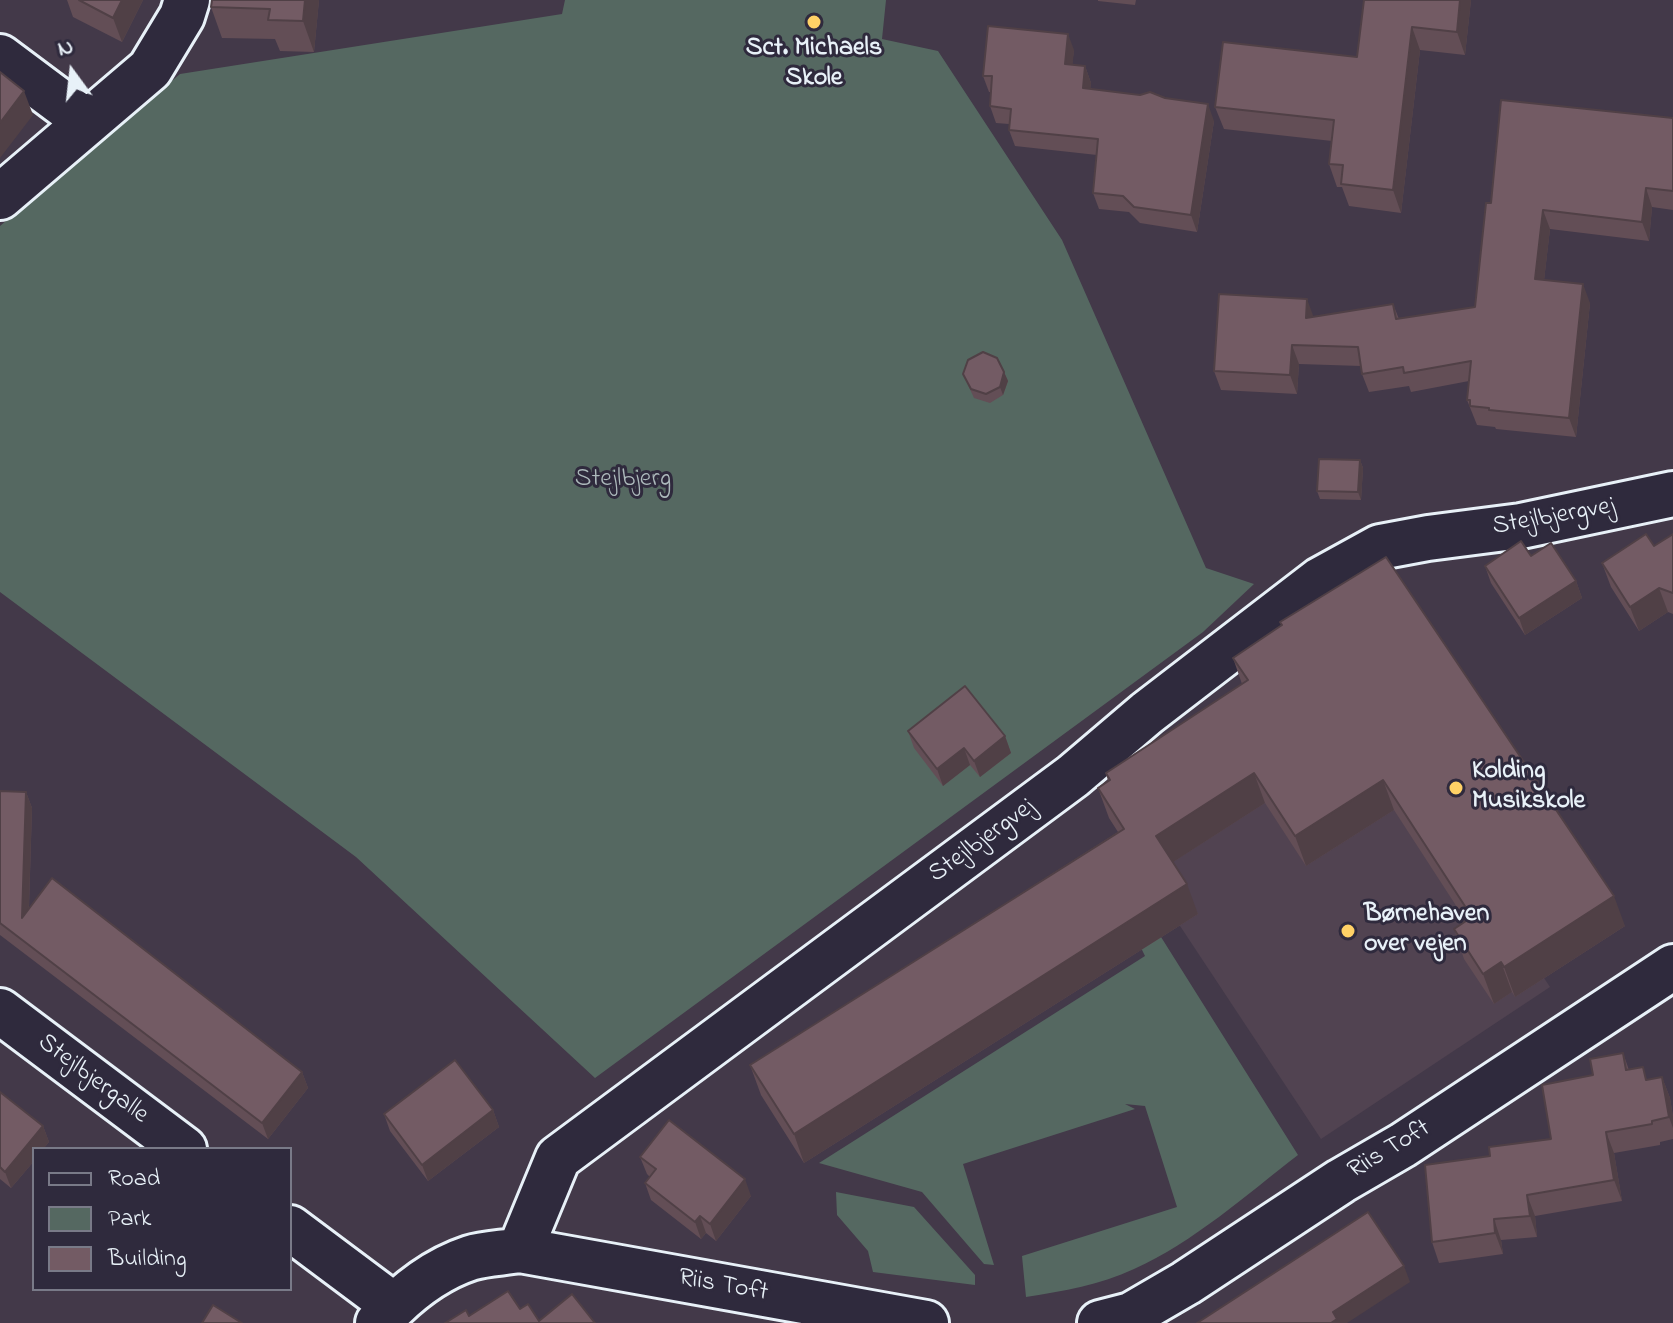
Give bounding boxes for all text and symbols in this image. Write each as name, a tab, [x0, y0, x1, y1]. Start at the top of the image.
marker: Sct. Michaels Skole	[805, 13, 823, 31]
text: N	[54, 31, 77, 66]
north arrow	[32, 32, 112, 112]
place label: Sct. Michaels Skole	[746, 34, 882, 96]
park label: Stejlbjerg	[575, 465, 671, 497]
street label: Stejlbjergvej	[1490, 492, 1618, 544]
place label: Kolding Musikskole	[1472, 757, 1585, 818]
marker: Kolding Musikskole	[1447, 779, 1465, 797]
street label: Stejlbjergvej	[924, 793, 1042, 891]
place label: Børnehaven over vejen	[1364, 900, 1489, 962]
marker: Børnehaven over vejen	[1339, 922, 1357, 940]
street label: Stejlbjergalle	[30, 1028, 154, 1132]
street label: Riis Toft	[1343, 1114, 1437, 1188]
legend	[32, 1147, 292, 1291]
text: Road	[108, 1162, 160, 1197]
text: Park	[108, 1202, 151, 1237]
text: Building	[108, 1242, 187, 1277]
street label: Riis Toft	[676, 1264, 770, 1310]

